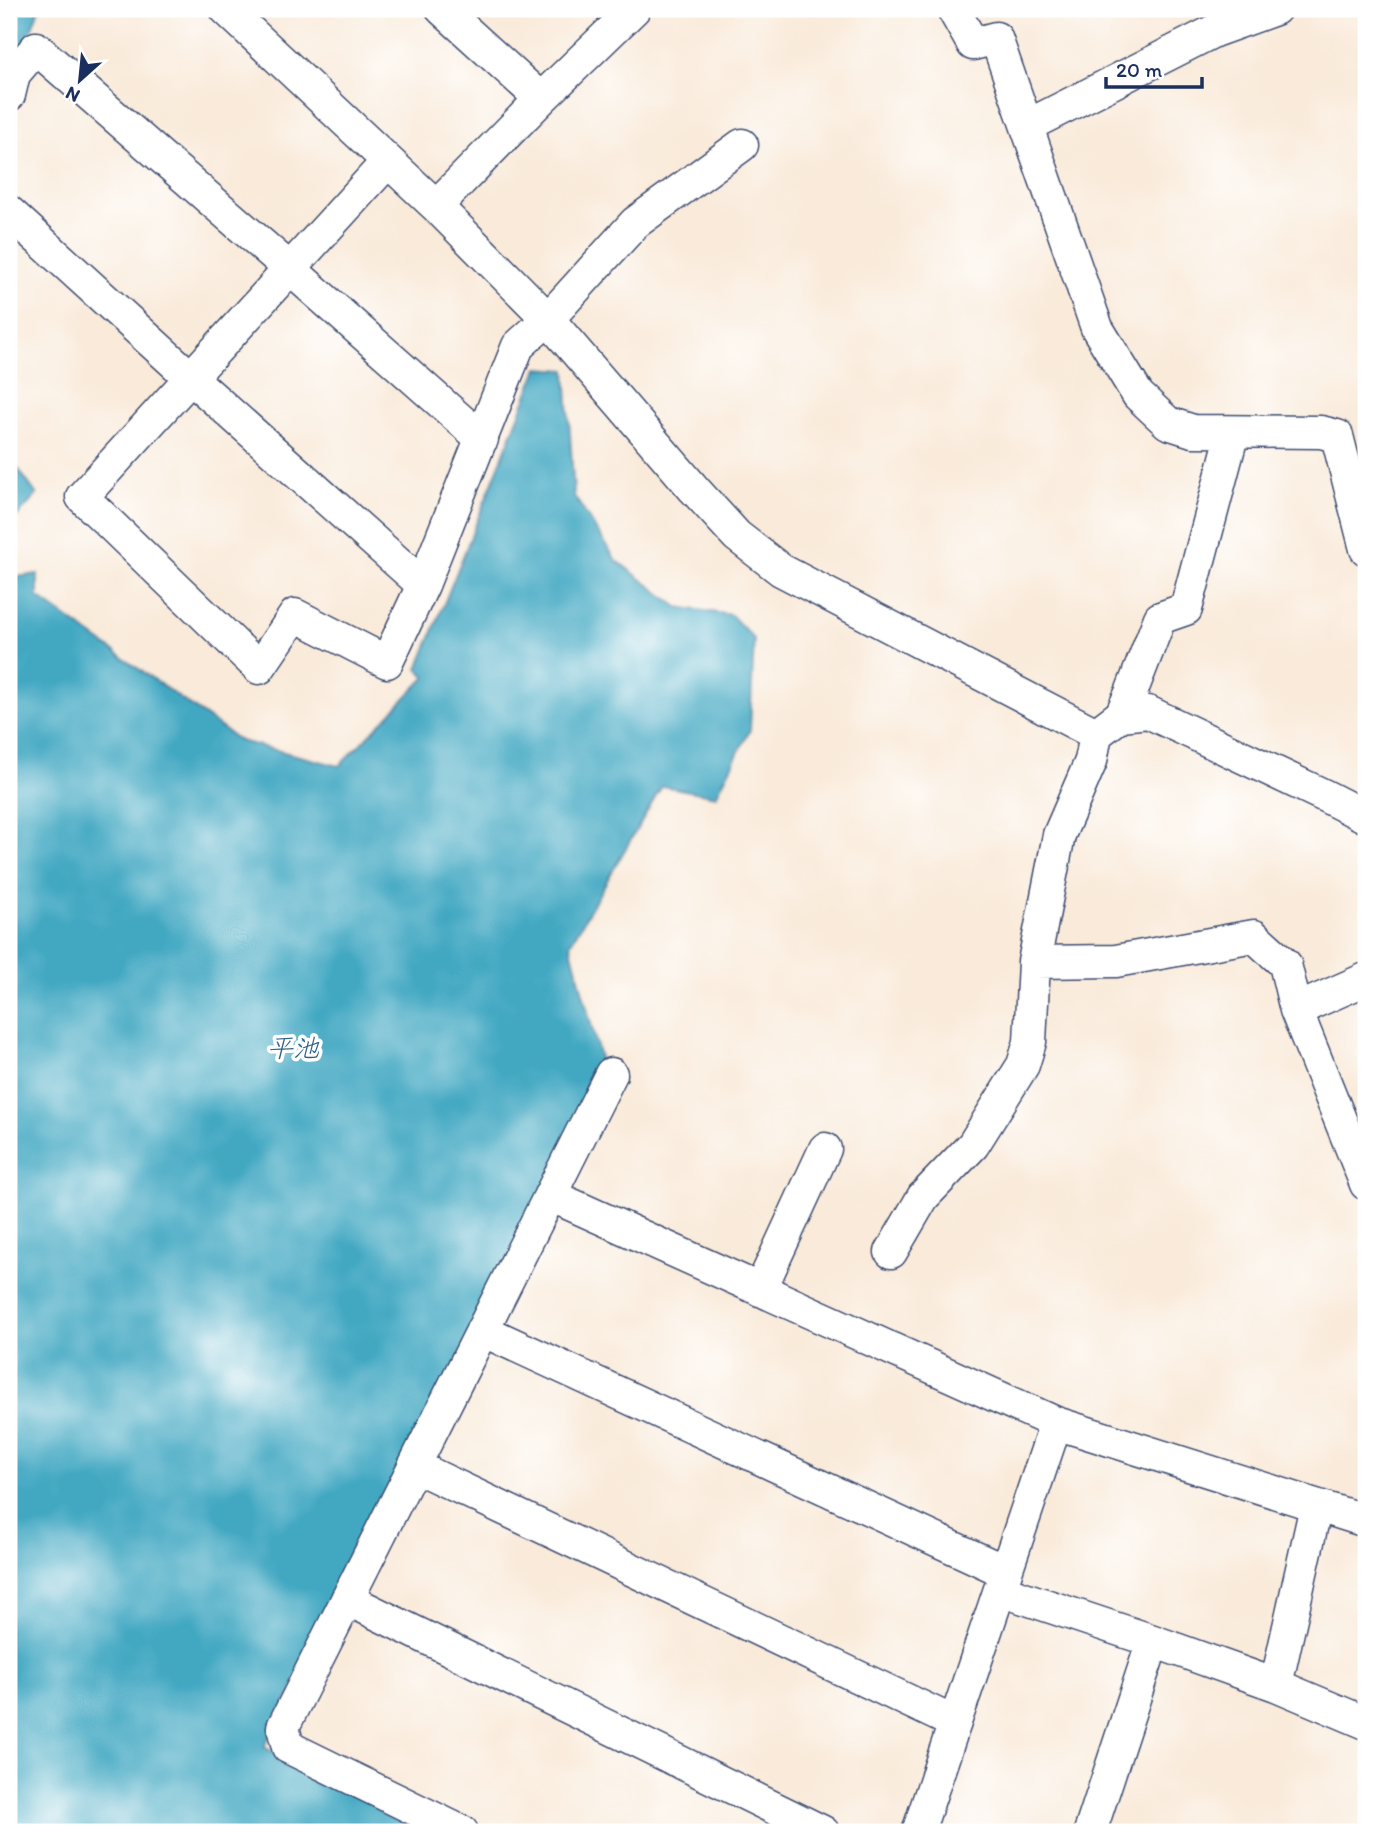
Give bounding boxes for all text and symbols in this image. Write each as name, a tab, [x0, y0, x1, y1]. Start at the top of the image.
north arrow	[46, 46, 116, 116]
scale bar	[1106, 46, 1202, 90]
text: 20 m	[1116, 57, 1163, 82]
text: N	[62, 82, 83, 108]
water label: 平池	[267, 1032, 320, 1064]

